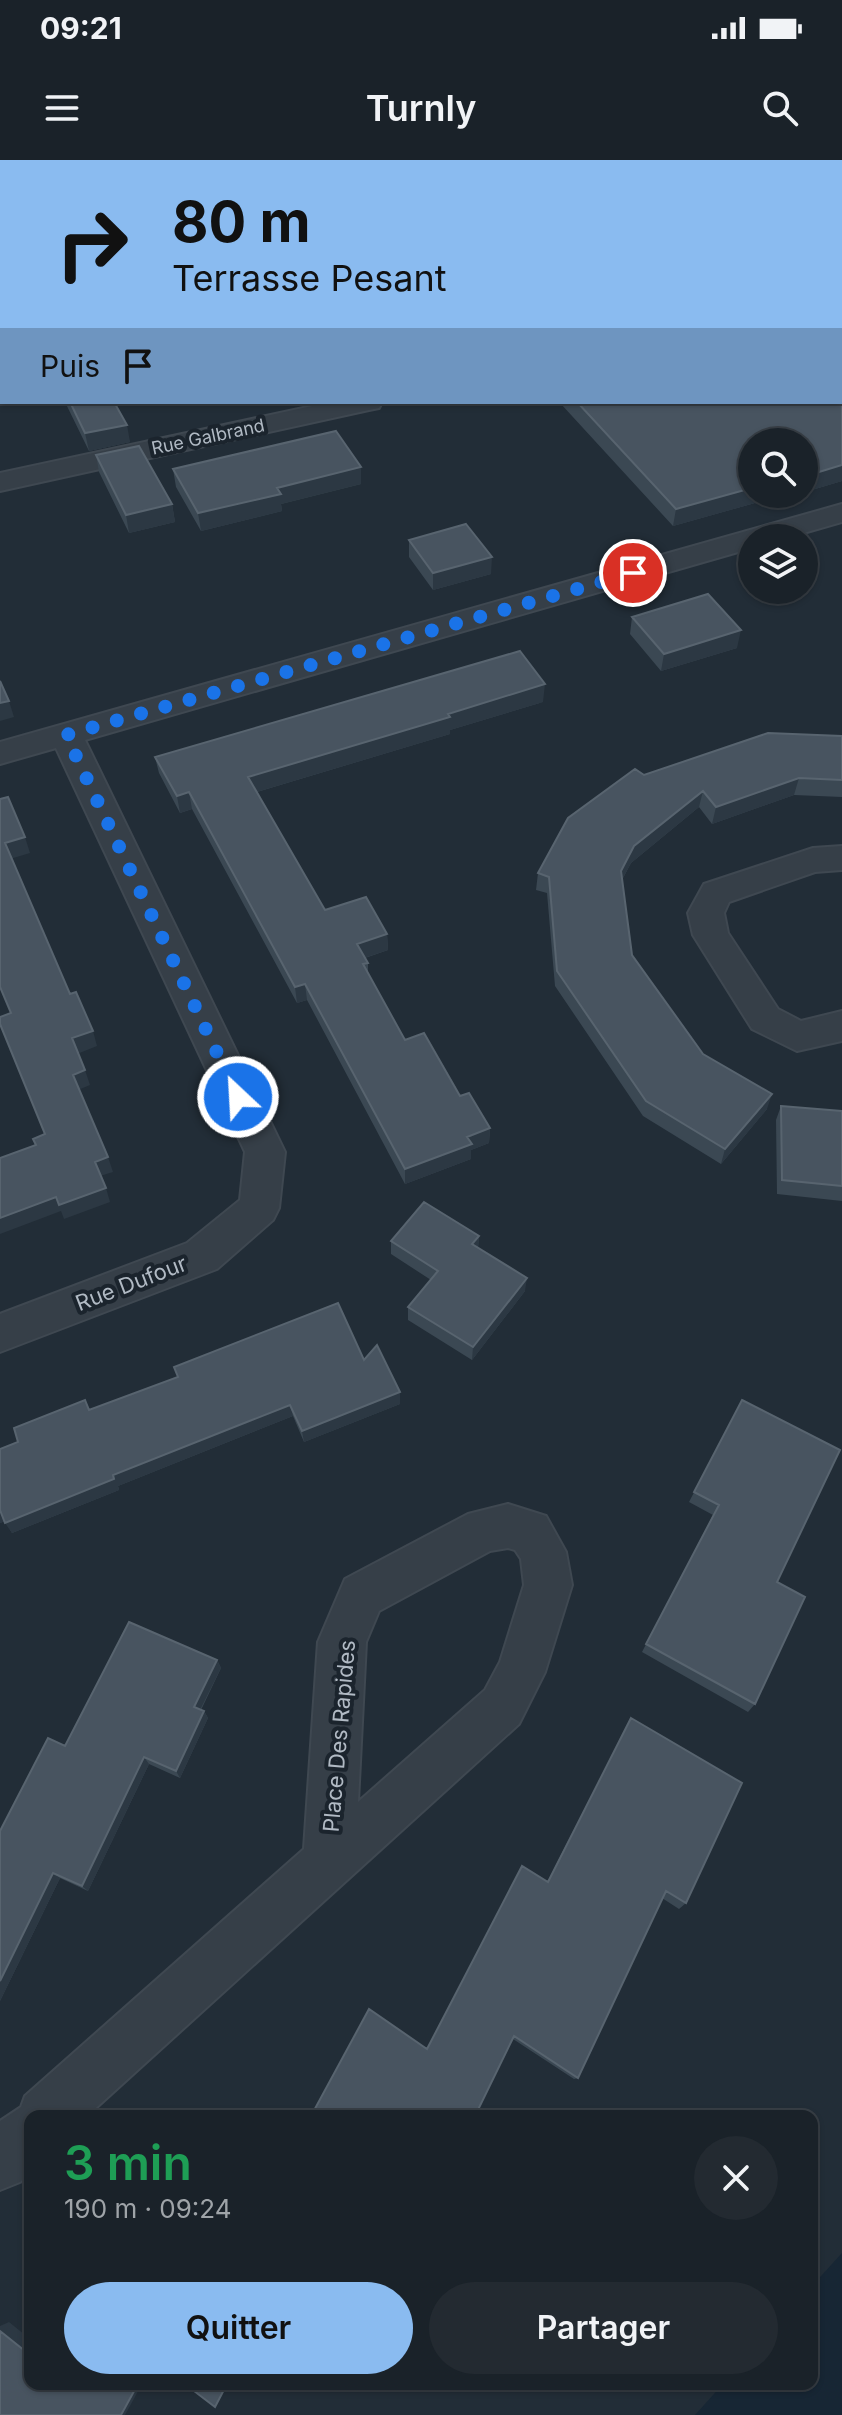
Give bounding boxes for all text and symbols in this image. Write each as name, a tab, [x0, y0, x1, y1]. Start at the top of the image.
text: 09:21	[40, 10, 122, 46]
icon: menu	[40, 86, 84, 130]
text: Turnly	[366, 86, 476, 130]
icon: search	[758, 86, 802, 130]
text: 80 m	[172, 188, 311, 256]
icon: right	[40, 192, 144, 296]
text: Terrasse Pesant	[172, 256, 446, 300]
icon: arrive	[116, 344, 160, 388]
text: Puis	[40, 348, 100, 384]
street label: Rue Galbrand	[149, 414, 266, 459]
map controls	[738, 428, 818, 604]
button: search	[738, 428, 818, 508]
button: layers	[738, 524, 818, 604]
pin	[599, 539, 667, 607]
icon: arrive	[611, 551, 655, 595]
position arrow	[196, 1055, 280, 1139]
street label: Rue Dufour	[72, 1250, 190, 1316]
street label: Place Des Rapides	[318, 1639, 360, 1833]
text: 3 min	[64, 2133, 192, 2192]
button: close	[694, 2136, 778, 2220]
text: 190 m · 09:24	[64, 2193, 232, 2224]
button: Quitter	[64, 2282, 413, 2374]
button: Partager	[429, 2282, 778, 2374]

